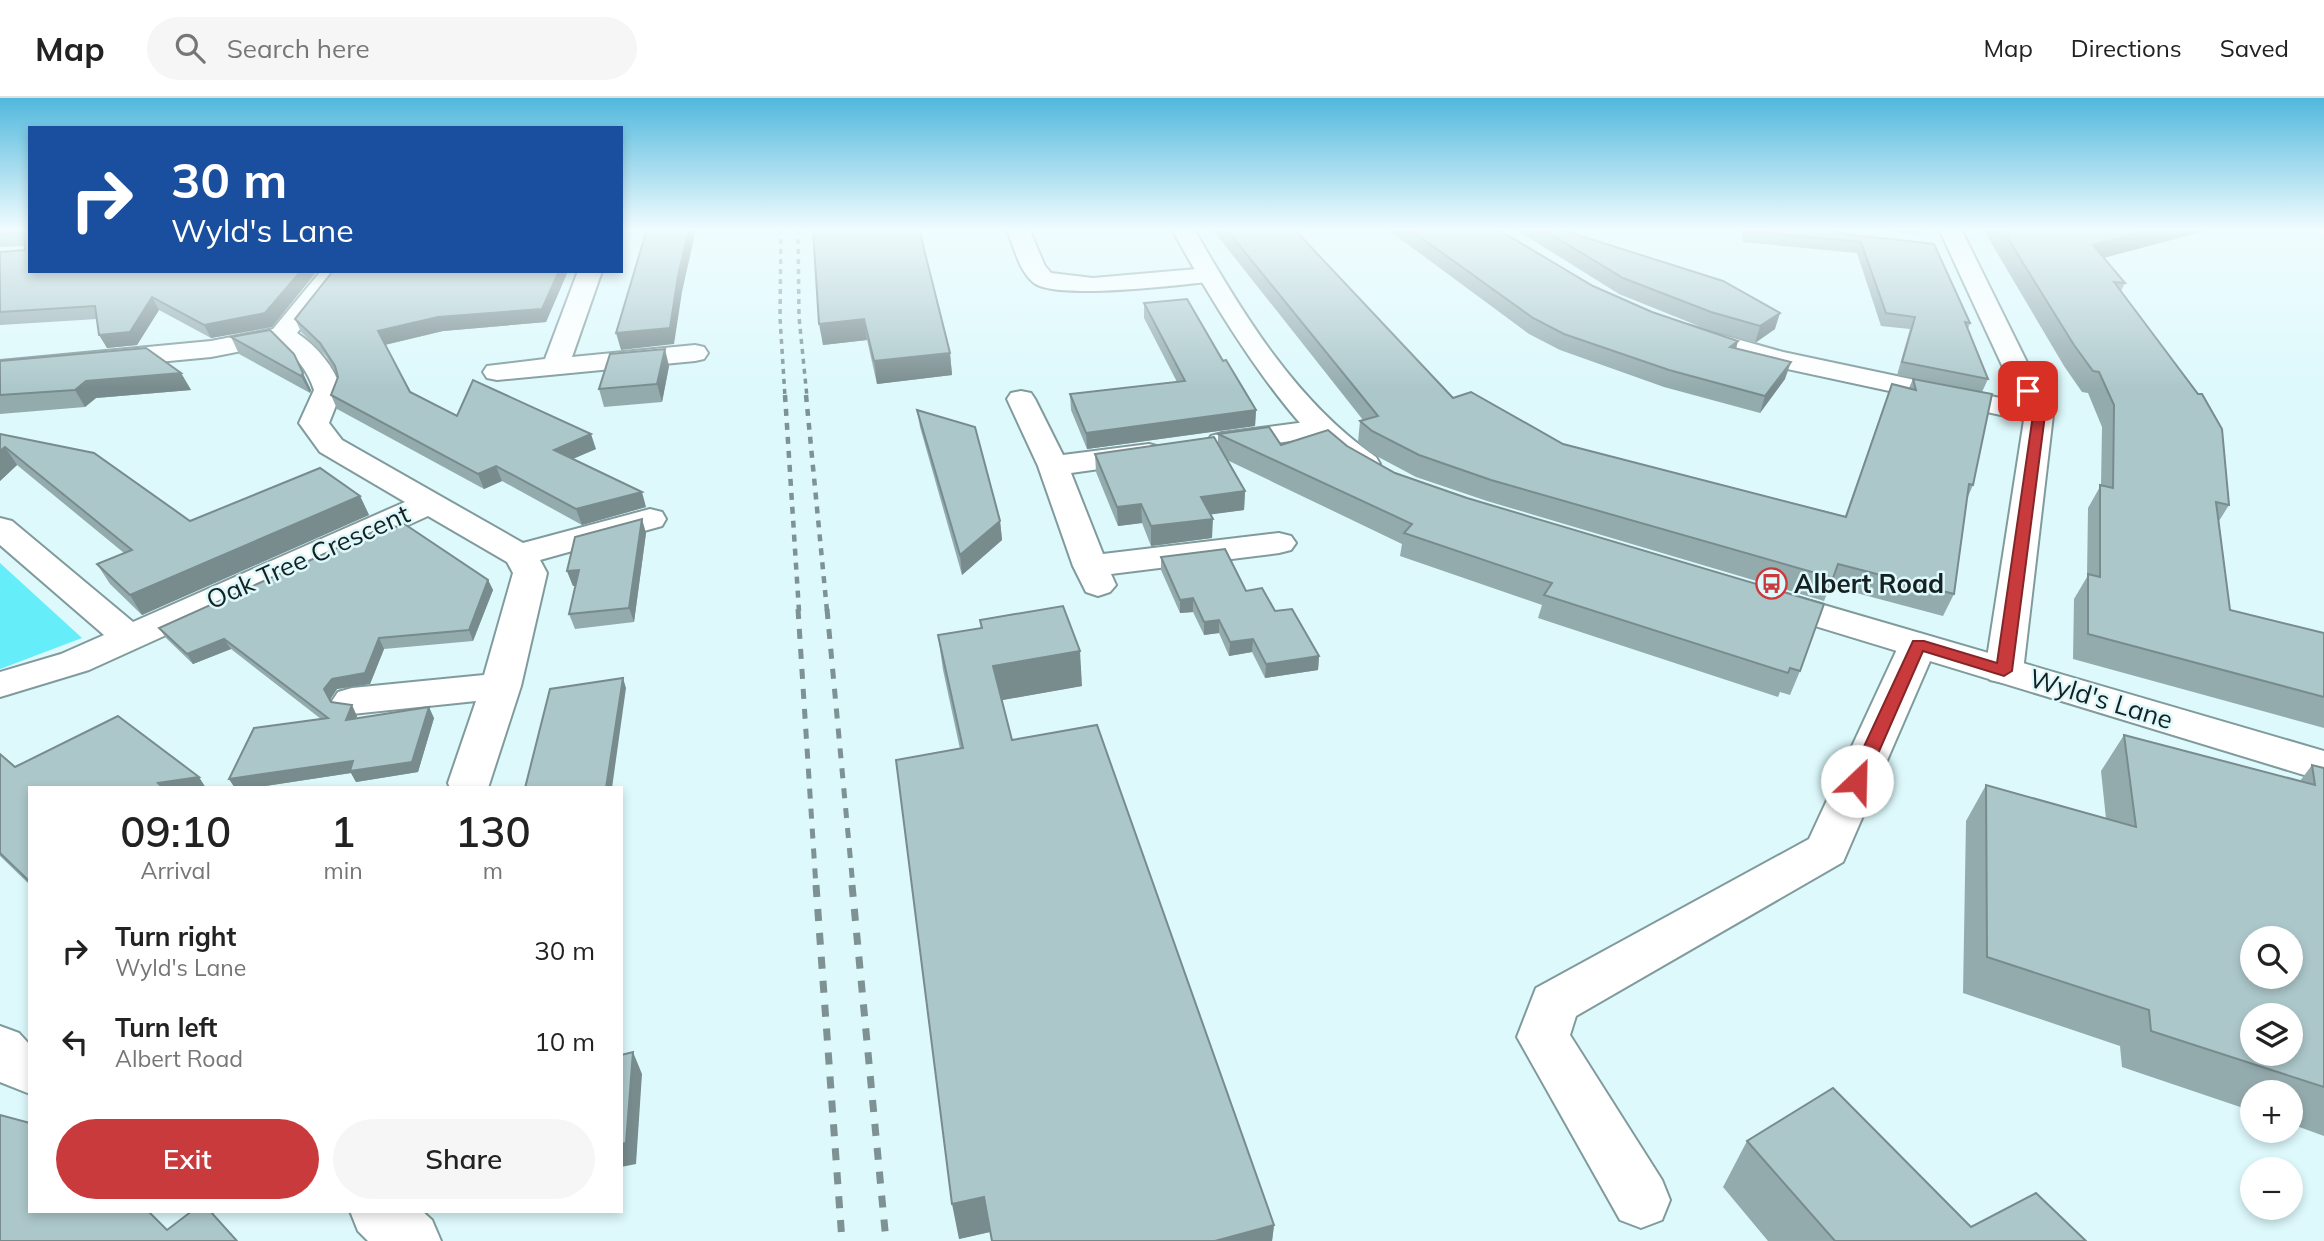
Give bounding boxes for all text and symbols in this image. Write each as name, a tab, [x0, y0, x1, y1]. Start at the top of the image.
search box	[147, 17, 637, 80]
text: Map	[35, 28, 105, 69]
icon: search	[171, 29, 209, 67]
text: Search here	[227, 32, 370, 65]
text: Map	[1983, 33, 2033, 63]
text: Directions	[2071, 33, 2182, 63]
text: Saved	[2220, 33, 2289, 63]
text: 30 m	[171, 149, 287, 210]
icon: right	[56, 154, 147, 245]
text: Wyld's Lane	[171, 210, 354, 250]
pin	[1998, 361, 2058, 421]
icon: arrive	[2009, 372, 2047, 410]
street label: Oak Tree Crescent	[201, 497, 415, 616]
bus stop icon: Albert Road	[1754, 567, 1788, 601]
place label: Albert Road	[1794, 567, 1944, 600]
street label: Wyld's Lane	[2025, 661, 2177, 736]
position arrow	[1820, 744, 1894, 818]
text: 09:10	[120, 805, 231, 858]
text: 1	[330, 805, 356, 858]
text: 130	[455, 805, 531, 858]
text: Arrival	[141, 856, 211, 885]
text: min	[323, 856, 363, 885]
text: m	[483, 856, 503, 885]
text: Turn right	[115, 920, 236, 953]
map controls	[2240, 926, 2303, 1220]
button: search	[2240, 926, 2303, 989]
icon: right	[56, 932, 94, 970]
text: 30 m	[534, 934, 595, 967]
text: Wyld's Lane	[115, 953, 246, 982]
button: layers	[2240, 1003, 2303, 1066]
text: Turn left	[115, 1011, 217, 1044]
icon: left	[56, 1023, 94, 1061]
text: 10 m	[534, 1025, 595, 1058]
text: Albert Road	[115, 1044, 243, 1073]
button: +	[2240, 1080, 2303, 1143]
button: Exit	[56, 1119, 319, 1199]
button: Share	[333, 1119, 595, 1199]
button: −	[2240, 1157, 2303, 1220]

